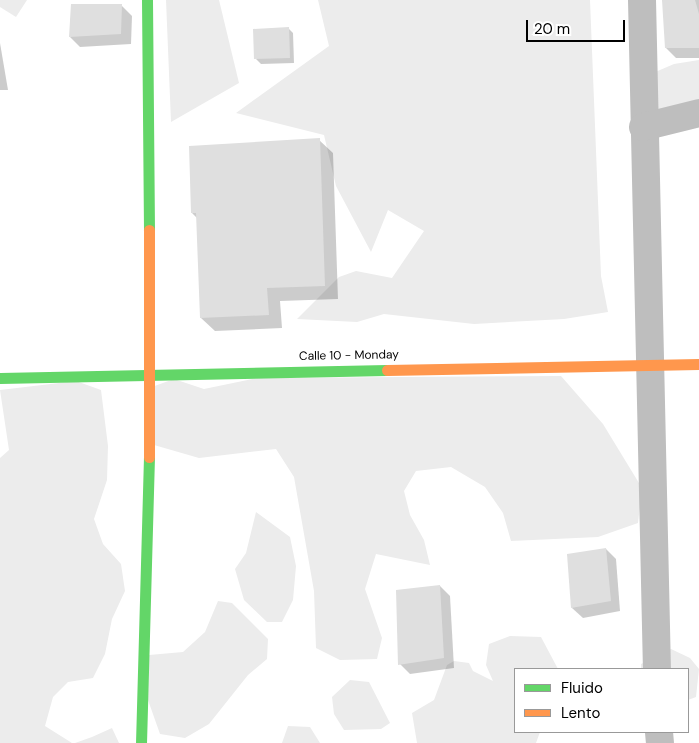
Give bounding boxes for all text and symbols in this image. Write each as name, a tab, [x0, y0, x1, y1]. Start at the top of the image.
scale bar	[529, 10, 628, 42]
text: 20 m	[534, 19, 570, 39]
street label: Calle 10 - Monday	[299, 348, 399, 364]
legend	[514, 668, 689, 733]
text: Fluido	[561, 678, 603, 698]
text: Lento	[561, 703, 600, 723]

